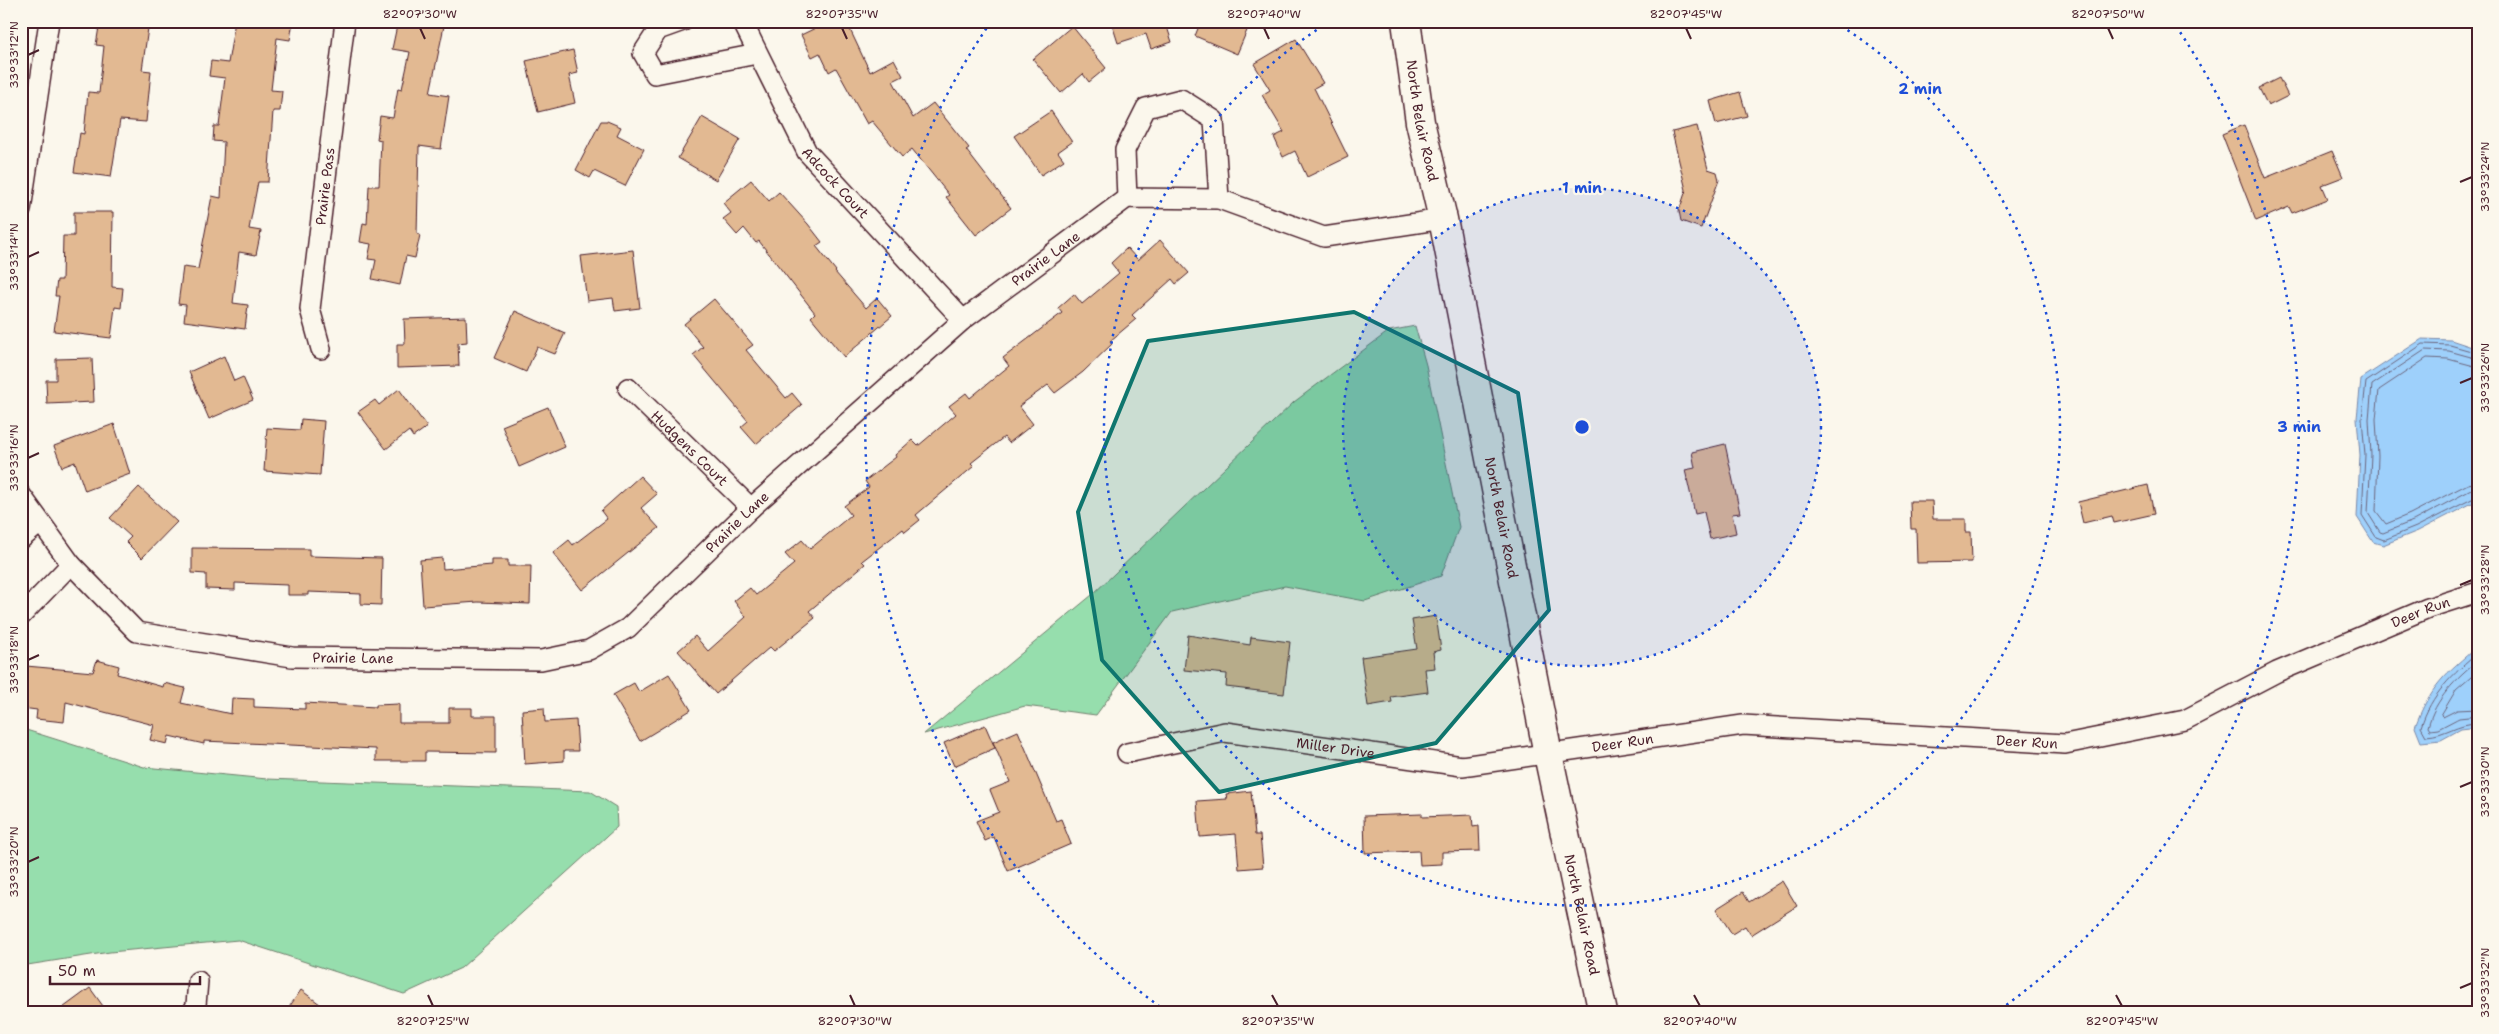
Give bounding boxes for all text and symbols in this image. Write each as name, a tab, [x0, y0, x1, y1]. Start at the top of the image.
text: 82°07'30"W	[383, 6, 457, 22]
text: 82°07'35"W	[806, 6, 878, 22]
text: 82°07'40"W	[1227, 6, 1301, 22]
text: 82°07'45"W	[1650, 6, 1722, 22]
text: 82°07'50"W	[2071, 6, 2145, 22]
text: 33°33'12"N	[6, 21, 22, 89]
street label: North Belair Road	[1402, 59, 1443, 183]
text: 2 min	[1898, 79, 1942, 99]
text: 33°33'24"N	[2477, 142, 2493, 212]
street label: Adcock Court	[798, 143, 873, 222]
street label: Prairie Pass	[311, 146, 339, 226]
text: 1 min	[1562, 178, 1602, 198]
text: 33°33'14"N	[6, 223, 22, 291]
street label: Prairie Lane	[1008, 227, 1084, 290]
text: 33°33'26"N	[2477, 343, 2493, 413]
street label: Hudgens Court	[647, 407, 732, 490]
text: 3 min	[2277, 417, 2321, 437]
centre of rings	[1573, 418, 1591, 436]
text: 33°33'16"N	[6, 424, 22, 492]
street label: North Belair Road	[1481, 455, 1522, 580]
street label: Prairie Lane	[702, 487, 773, 557]
text: 33°33'28"N	[2477, 545, 2493, 616]
street label: Deer Run	[2388, 592, 2453, 632]
text: 33°33'18"N	[6, 626, 22, 694]
street label: Prairie Lane	[312, 648, 394, 667]
street label: Deer Run	[1591, 729, 1655, 756]
street label: Deer Run	[1995, 731, 2059, 753]
street label: Miller Drive	[1295, 733, 1376, 762]
text: 33°33'30"N	[2477, 746, 2493, 818]
text: 33°33'20"N	[6, 826, 22, 898]
street label: North Belair Road	[1560, 852, 1604, 977]
text: 33°33'32"N	[2477, 948, 2493, 1018]
scale bar	[50, 954, 200, 986]
text: 50 m	[58, 961, 96, 981]
text: 82°07'25"W	[396, 1013, 470, 1029]
text: 82°07'30"W	[818, 1013, 892, 1029]
text: 82°07'35"W	[1242, 1013, 1314, 1029]
text: 82°07'40"W	[1663, 1013, 1737, 1029]
text: 82°07'45"W	[2086, 1013, 2158, 1029]

